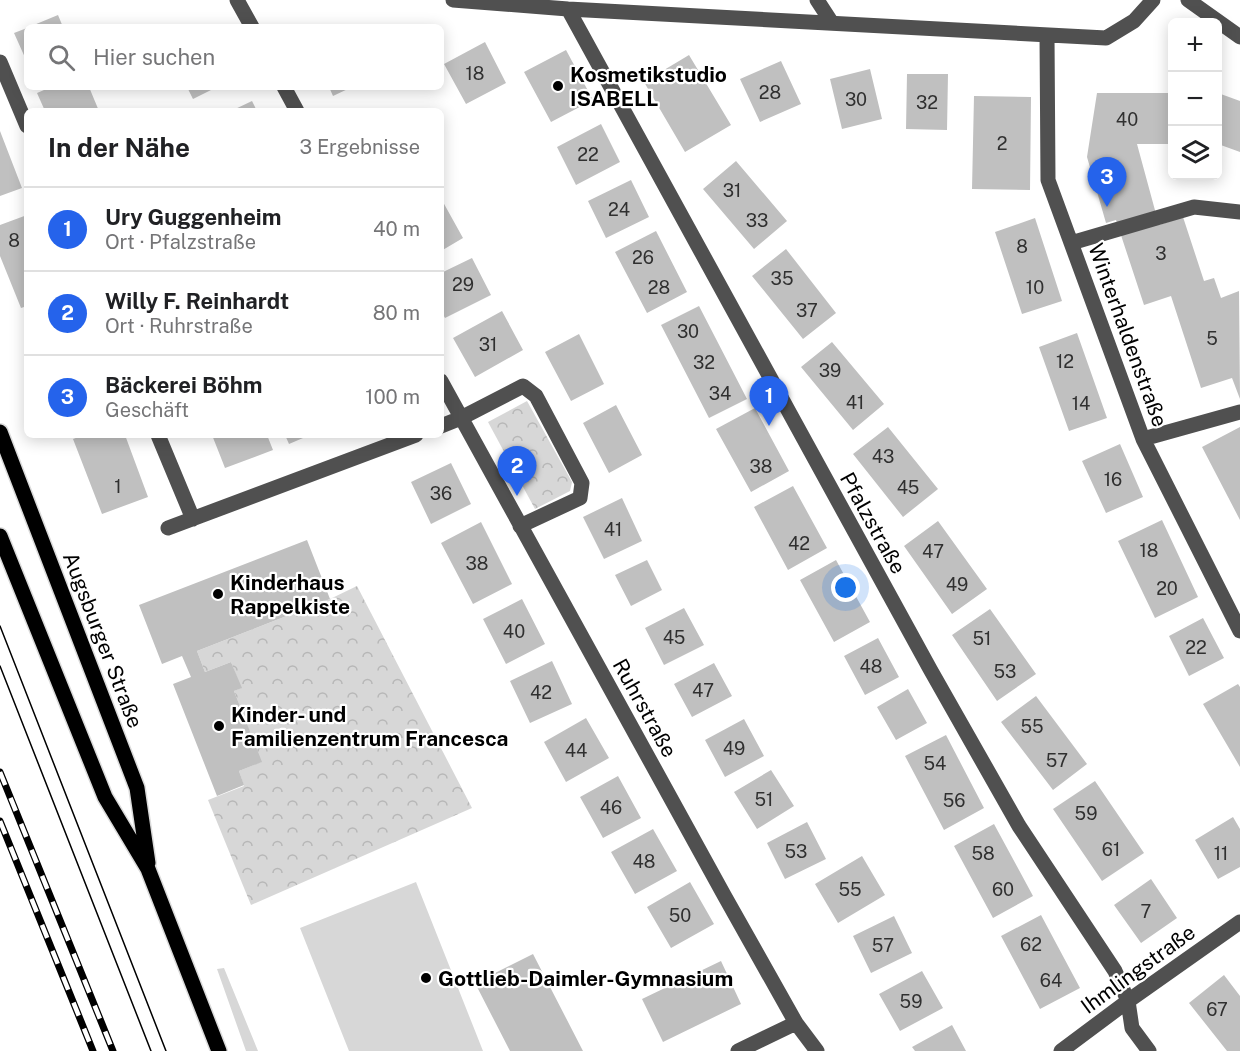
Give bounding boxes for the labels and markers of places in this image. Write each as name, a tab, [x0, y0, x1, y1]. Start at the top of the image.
place label: Kosmetikstudio ISABELL	[570, 62, 727, 111]
marker: Kosmetikstudio ISABELL	[551, 79, 565, 93]
pin: 3	[1088, 158, 1126, 207]
pin: 1	[750, 376, 788, 426]
pin: 2	[498, 446, 536, 496]
place label: Kinderhaus Rappelkiste	[230, 570, 350, 619]
marker: Kinderhaus Rappelkiste	[211, 587, 225, 601]
place label: Kinder- und Familienzentrum Francesca	[231, 702, 508, 751]
marker: Kinder- und Familienzentrum Francesca	[212, 719, 226, 733]
place label: Gottlieb-Daimler-Gymnasium	[438, 966, 733, 991]
marker: Gottlieb-Daimler-Gymnasium	[419, 971, 433, 985]

